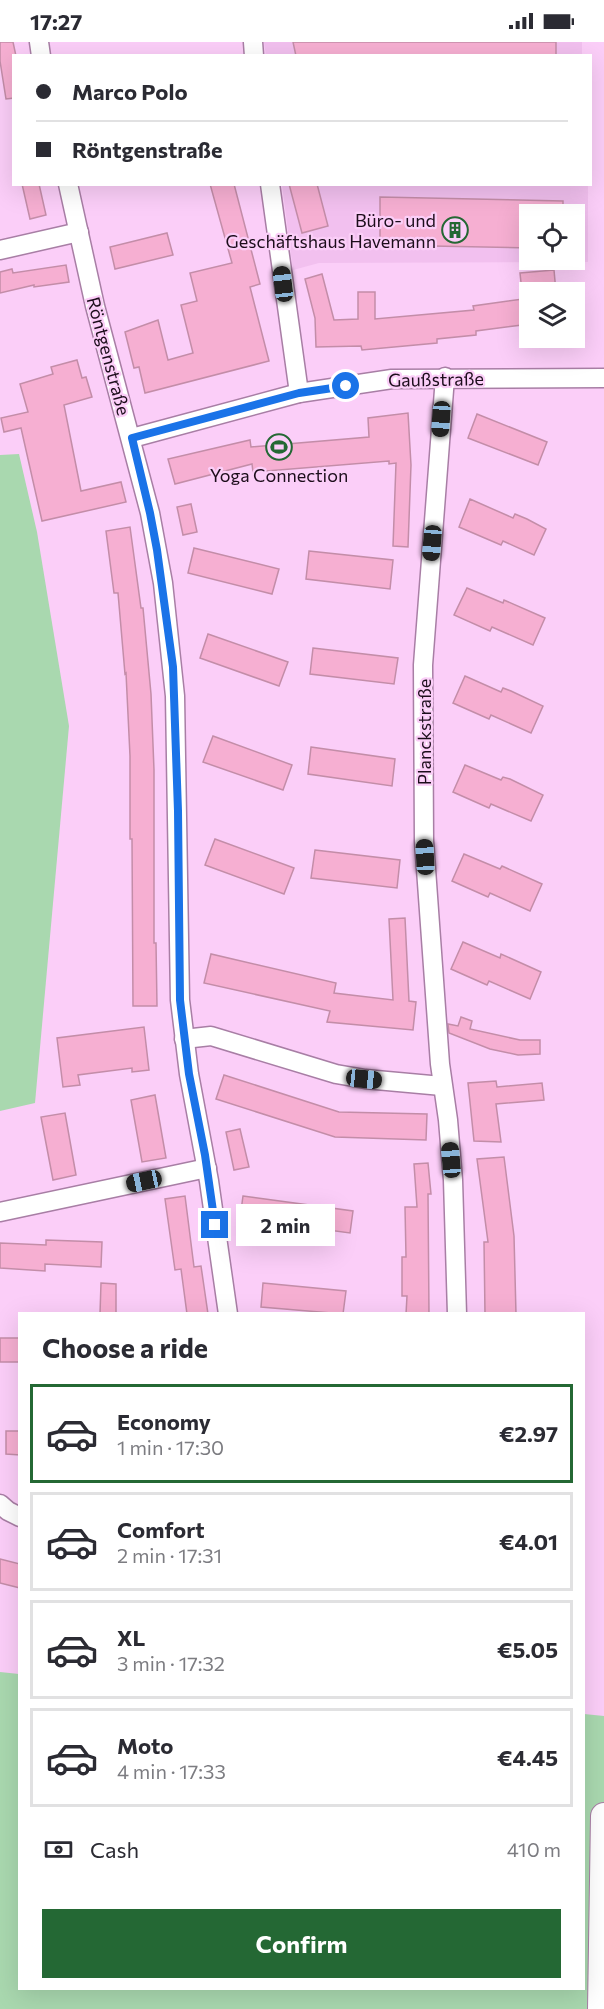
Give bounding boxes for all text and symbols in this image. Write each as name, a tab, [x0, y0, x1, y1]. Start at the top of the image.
text: 17:27	[30, 8, 82, 35]
text: Marco Polo	[72, 78, 188, 105]
text: Röntgenstraße	[72, 136, 223, 163]
map controls	[519, 204, 585, 348]
button: locate	[519, 204, 585, 270]
place label: Büro- und Geschäftshaus Havemann	[226, 209, 436, 252]
building icon: Büro- und Geschäftshaus Havemann	[440, 215, 470, 245]
car	[272, 265, 294, 303]
button: layers	[519, 282, 585, 348]
street label: Röntgenstraße	[83, 294, 135, 418]
street label: Gaußstraße	[388, 367, 484, 391]
route start	[332, 372, 359, 399]
car	[431, 400, 451, 438]
sports icon: Yoga Connection	[264, 432, 294, 462]
place label: Yoga Connection	[210, 464, 348, 486]
car	[421, 524, 443, 562]
street label: Planckstraße	[413, 679, 435, 785]
car	[415, 839, 435, 875]
car	[345, 1068, 383, 1090]
car	[440, 1141, 462, 1179]
car	[125, 1168, 163, 1194]
callout: 2 min	[236, 1204, 335, 1246]
route end	[201, 1211, 228, 1238]
text: 2 min	[261, 1213, 310, 1237]
text: Choose a ride	[42, 1331, 208, 1364]
icon: car	[45, 1407, 99, 1461]
text: Economy	[117, 1408, 211, 1435]
text: €2.97	[499, 1420, 558, 1447]
text: 1 min · 17:30	[117, 1435, 224, 1459]
icon: car	[45, 1515, 99, 1569]
text: Comfort	[117, 1516, 205, 1543]
text: €4.01	[499, 1528, 558, 1555]
text: 2 min · 17:31	[117, 1543, 222, 1567]
icon: car	[45, 1623, 99, 1677]
text: XL	[117, 1624, 145, 1651]
text: €5.05	[497, 1636, 558, 1663]
text: 3 min · 17:32	[117, 1651, 225, 1675]
icon: car	[45, 1731, 99, 1785]
text: Moto	[117, 1732, 173, 1759]
text: €4.45	[497, 1744, 558, 1771]
text: 4 min · 17:33	[117, 1759, 226, 1783]
icon: cash	[42, 1833, 75, 1866]
text: Cash	[90, 1836, 139, 1863]
text: 410 m	[507, 1837, 561, 1861]
button: Confirm	[42, 1909, 561, 1978]

